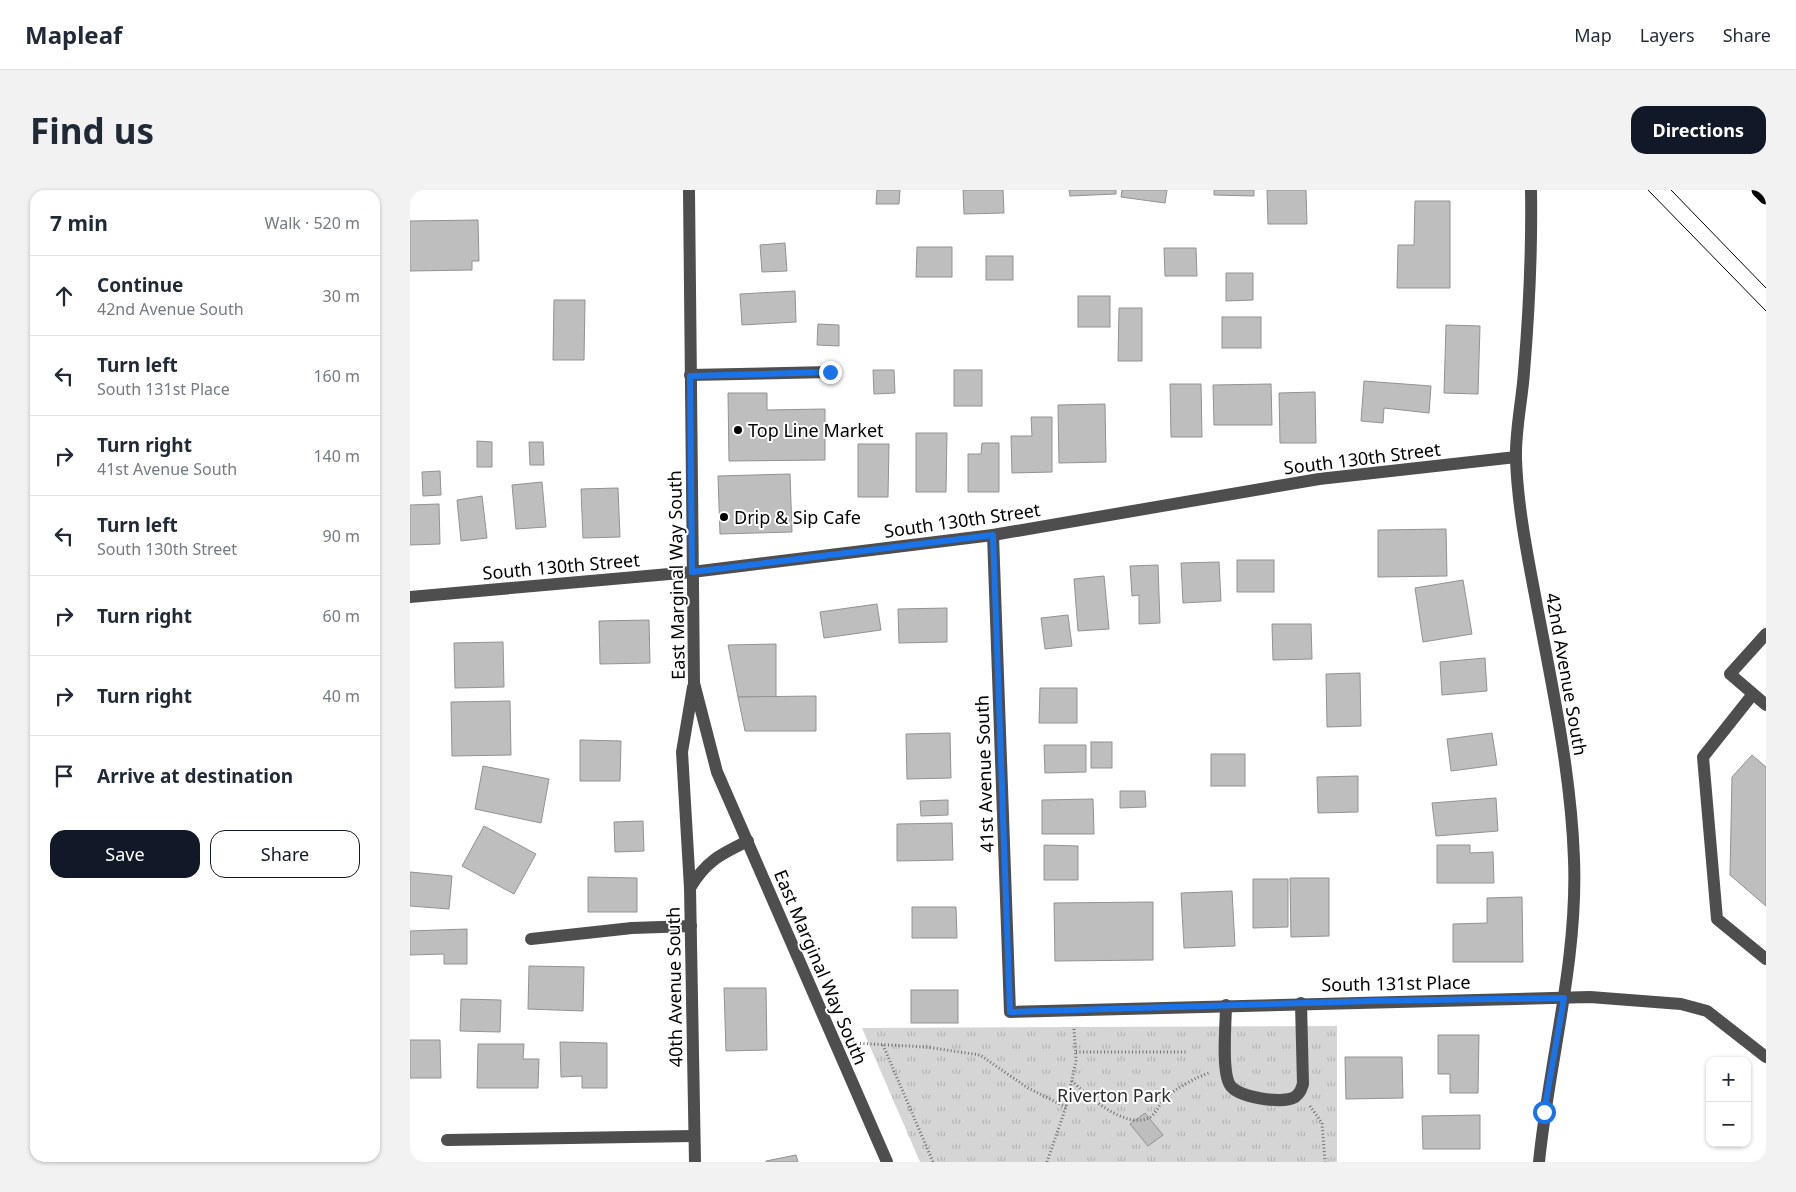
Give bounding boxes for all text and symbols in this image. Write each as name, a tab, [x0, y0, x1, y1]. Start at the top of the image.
text: Mapleaf	[25, 18, 122, 51]
text: Map	[1574, 23, 1612, 47]
text: Layers	[1640, 23, 1695, 47]
text: Share	[1723, 23, 1771, 47]
button: Directions	[1631, 106, 1766, 154]
text: Find us	[30, 107, 154, 154]
text: 7 min	[50, 209, 108, 237]
text: Walk · 520 m	[265, 212, 360, 234]
text: Continue	[97, 272, 183, 298]
icon: ahead	[50, 282, 78, 310]
text: 30 m	[323, 285, 360, 307]
text: 42nd Avenue South	[97, 298, 244, 320]
text: Turn left	[97, 352, 178, 378]
route end	[819, 361, 842, 384]
icon: left	[50, 362, 78, 390]
text: 160 m	[313, 365, 360, 387]
text: South 131st Place	[97, 378, 230, 400]
place label: Top Line Market	[748, 418, 884, 442]
marker: Top Line Market	[732, 424, 744, 436]
text: Turn right	[97, 432, 192, 458]
street label: South 130th Street	[1282, 436, 1442, 480]
icon: right	[50, 442, 78, 470]
text: 140 m	[313, 445, 360, 467]
text: 41st Avenue South	[97, 458, 237, 480]
street label: East Marginal Way South	[662, 470, 690, 680]
street label: South 130th Street	[882, 497, 1042, 543]
place label: Drip & Sip Cafe	[734, 505, 861, 529]
marker: Drip & Sip Cafe	[718, 511, 730, 523]
text: Turn left	[97, 512, 178, 538]
icon: left	[50, 522, 78, 550]
text: 90 m	[323, 525, 360, 547]
text: South 130th Street	[97, 538, 237, 560]
street label: South 130th Street	[481, 547, 641, 585]
street label: 42nd Avenue South	[1541, 591, 1593, 757]
icon: right	[50, 602, 78, 630]
text: Turn right	[97, 603, 192, 629]
text: 60 m	[323, 605, 360, 627]
icon: right	[50, 682, 78, 710]
text: Turn right	[97, 683, 192, 709]
text: 40 m	[323, 685, 360, 707]
street label: 41st Avenue South	[969, 695, 999, 853]
icon: arrive	[50, 762, 78, 790]
text: Arrive at destination	[97, 763, 293, 789]
button: Save	[50, 830, 200, 878]
button: Share	[210, 830, 360, 878]
street label: East Marginal Way South	[769, 866, 873, 1068]
street label: 40th Avenue South	[661, 907, 687, 1067]
street label: South 131st Place	[1321, 970, 1471, 996]
map controls	[1706, 1057, 1751, 1147]
button: +	[1706, 1057, 1751, 1102]
park label: Riverton Park	[1057, 1083, 1171, 1107]
route start	[1533, 1101, 1556, 1124]
button: −	[1706, 1102, 1751, 1147]

